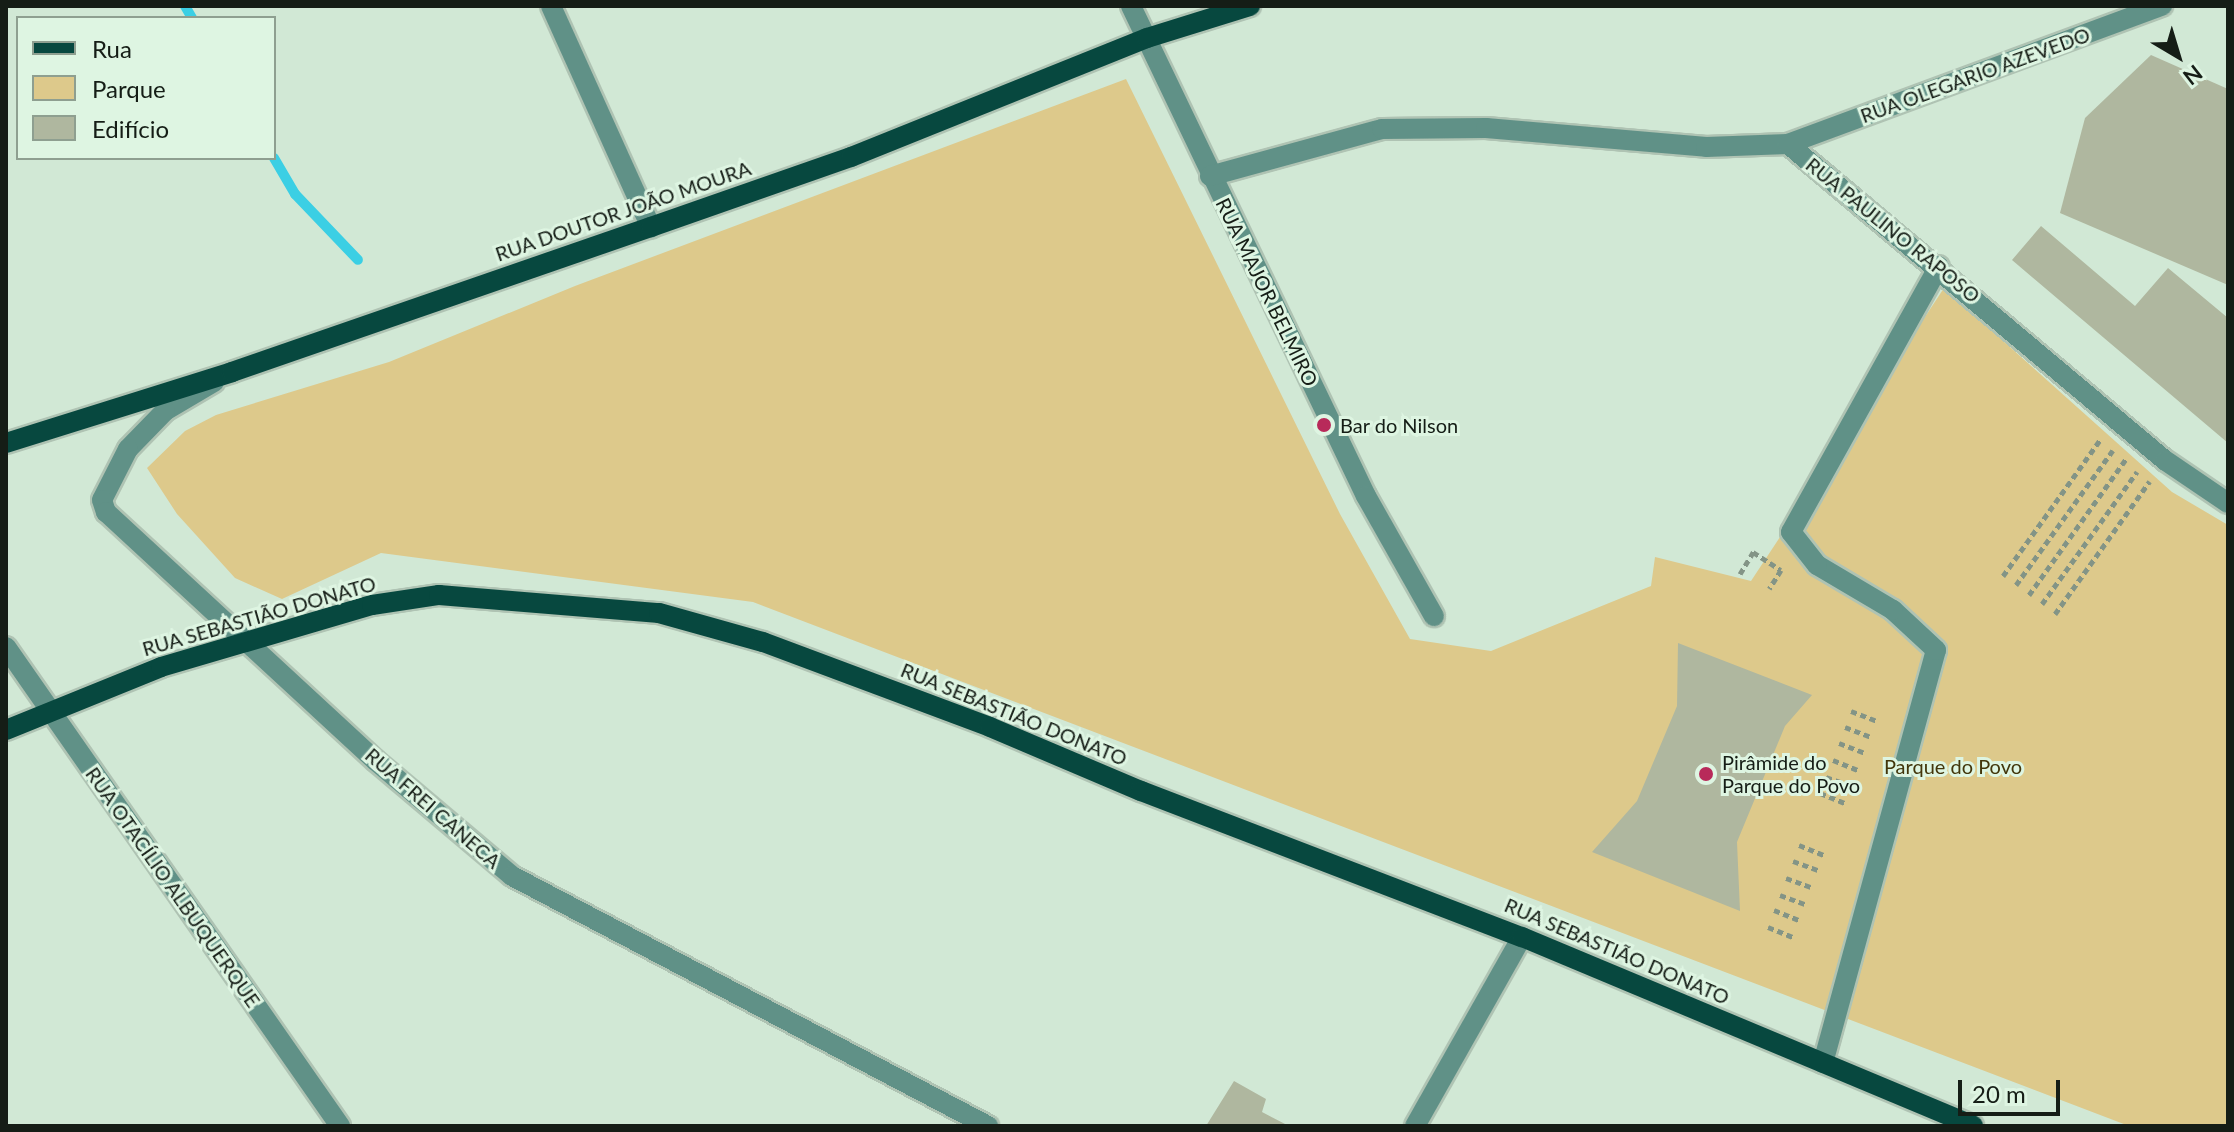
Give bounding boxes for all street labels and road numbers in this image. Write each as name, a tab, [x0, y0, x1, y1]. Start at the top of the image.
street label: RUA OLEGARIO AZEVEDO	[1856, 22, 2094, 128]
street label: RUA PAULINO RAPOSO	[1801, 152, 1985, 308]
street label: RUA DOUTOR JOÃO MOURA	[491, 156, 755, 266]
street label: RUA MAJOR BELMIRO	[1211, 194, 1323, 390]
street label: RUA SEBASTIÃO DONATO	[139, 571, 379, 661]
street label: RUA SEBASTIÃO DONATO	[897, 657, 1131, 771]
street label: RUA FREI CANECA	[360, 743, 506, 873]
street label: RUA OTACÍLIO ALBUQUERQUE	[80, 762, 266, 1012]
street label: RUA SEBASTIÃO DONATO	[1501, 893, 1733, 1009]

